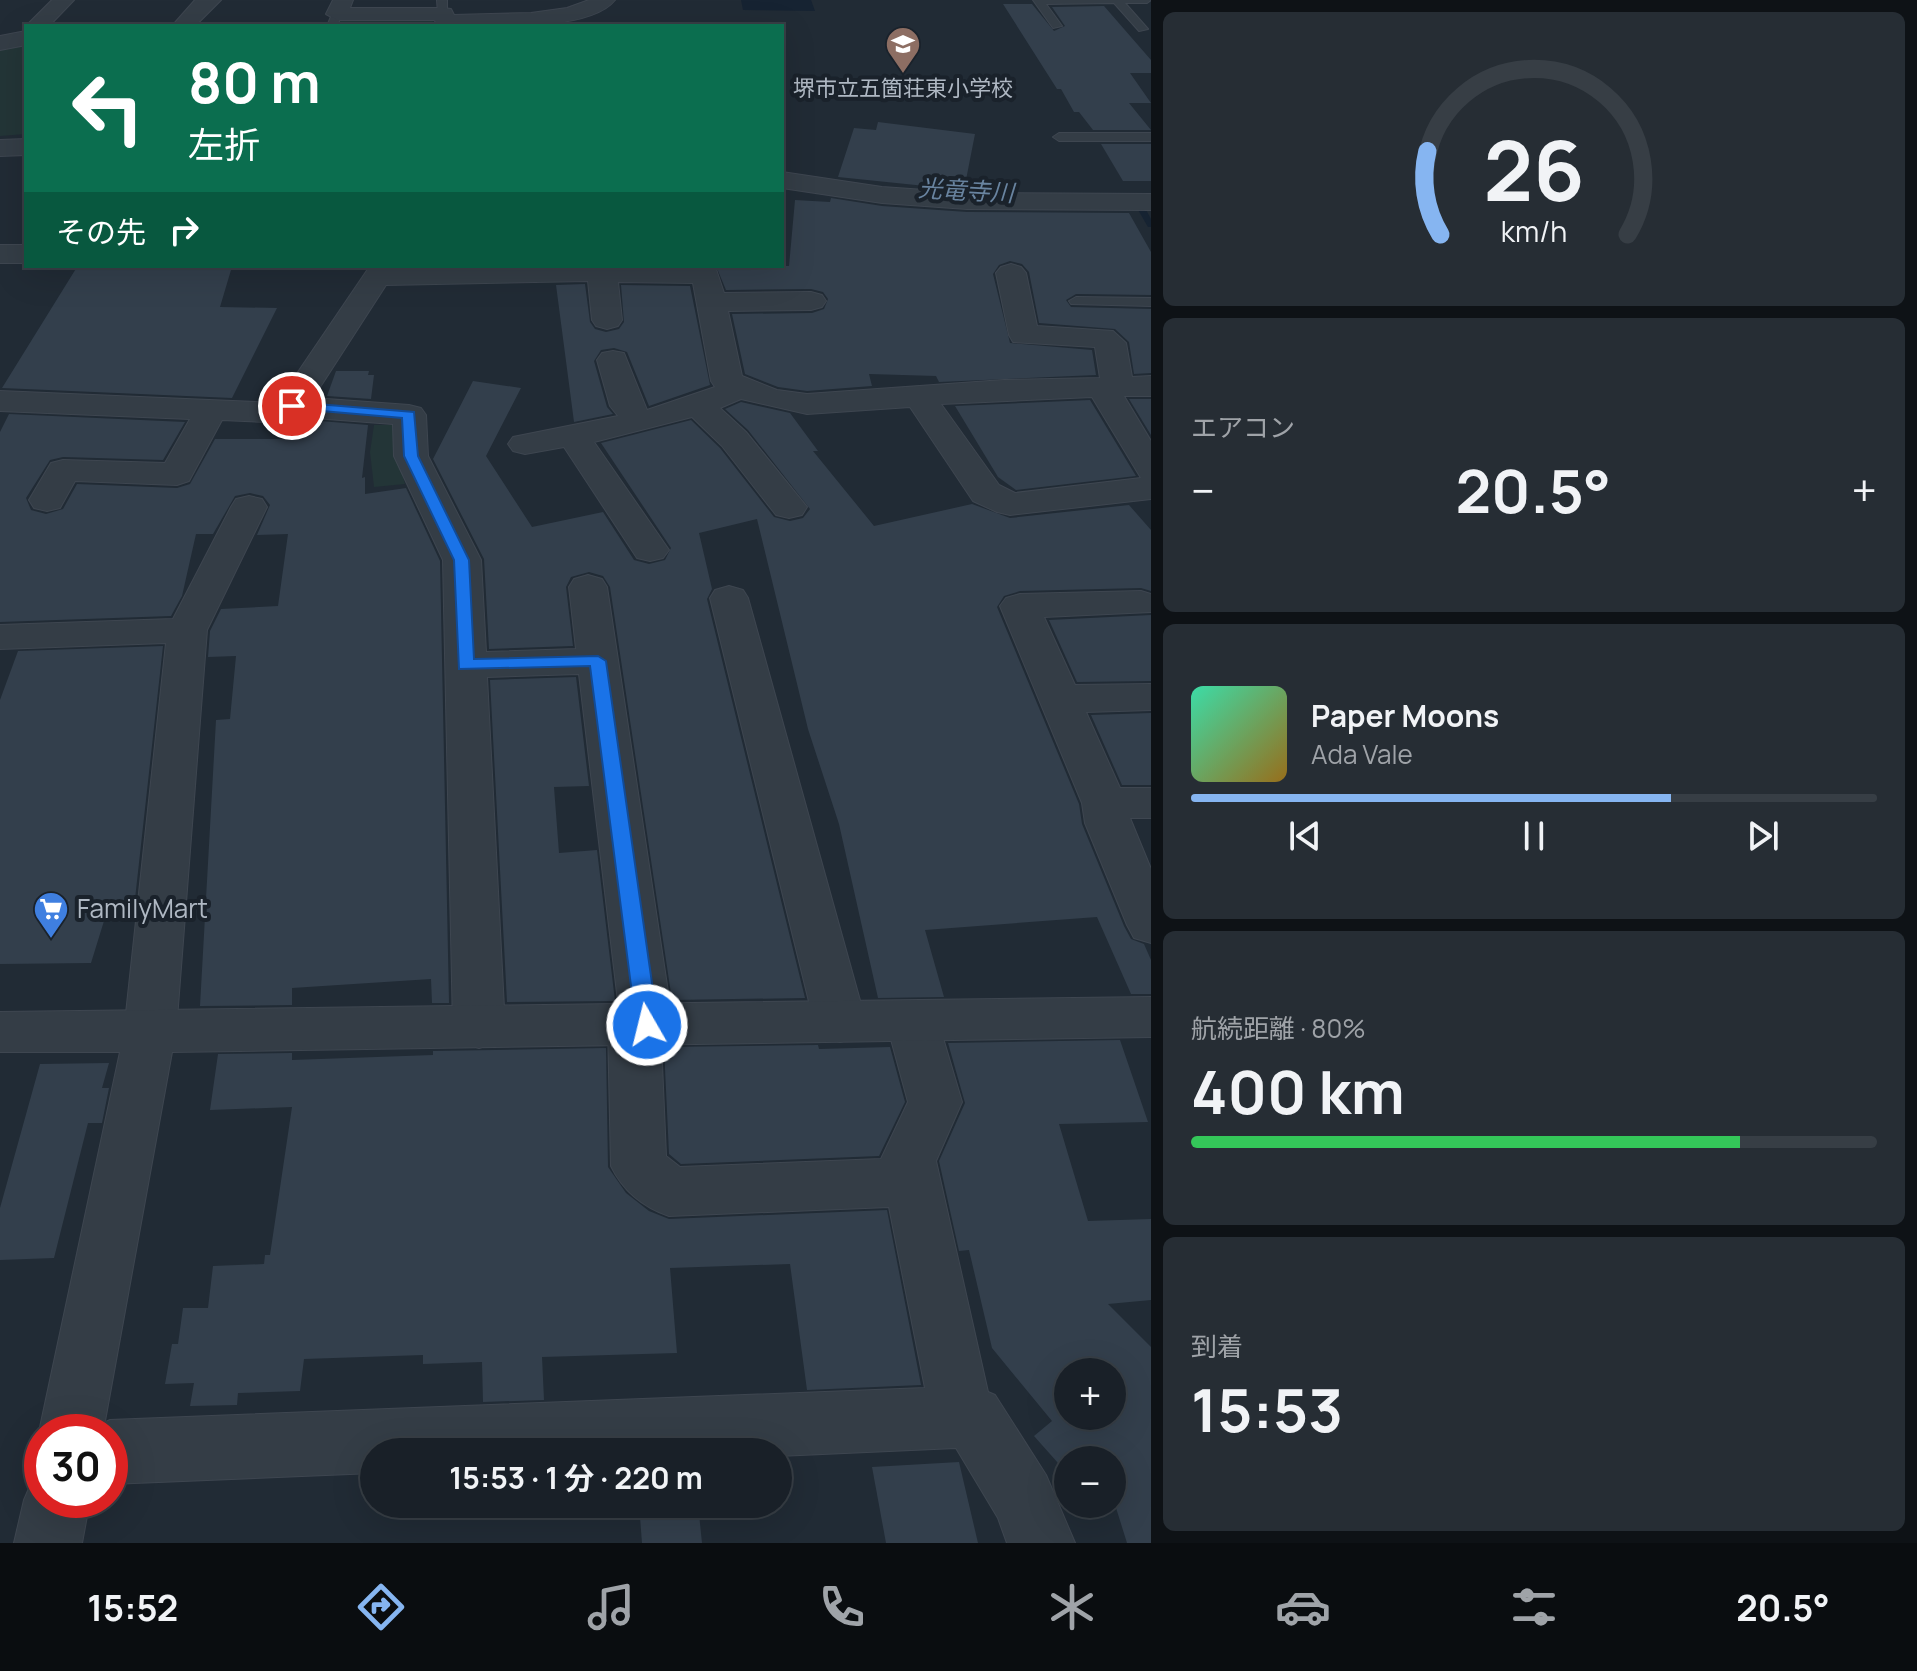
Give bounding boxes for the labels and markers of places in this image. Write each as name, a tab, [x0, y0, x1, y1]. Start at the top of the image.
school or university icon: 堺市立五箇荘東小学校	[884, 25, 922, 75]
place label: 堺市立五箇荘東小学校	[793, 73, 1013, 103]
pin	[258, 372, 326, 440]
supermarket icon: FamilyMart	[32, 890, 70, 940]
place label: FamilyMart	[77, 890, 208, 926]

